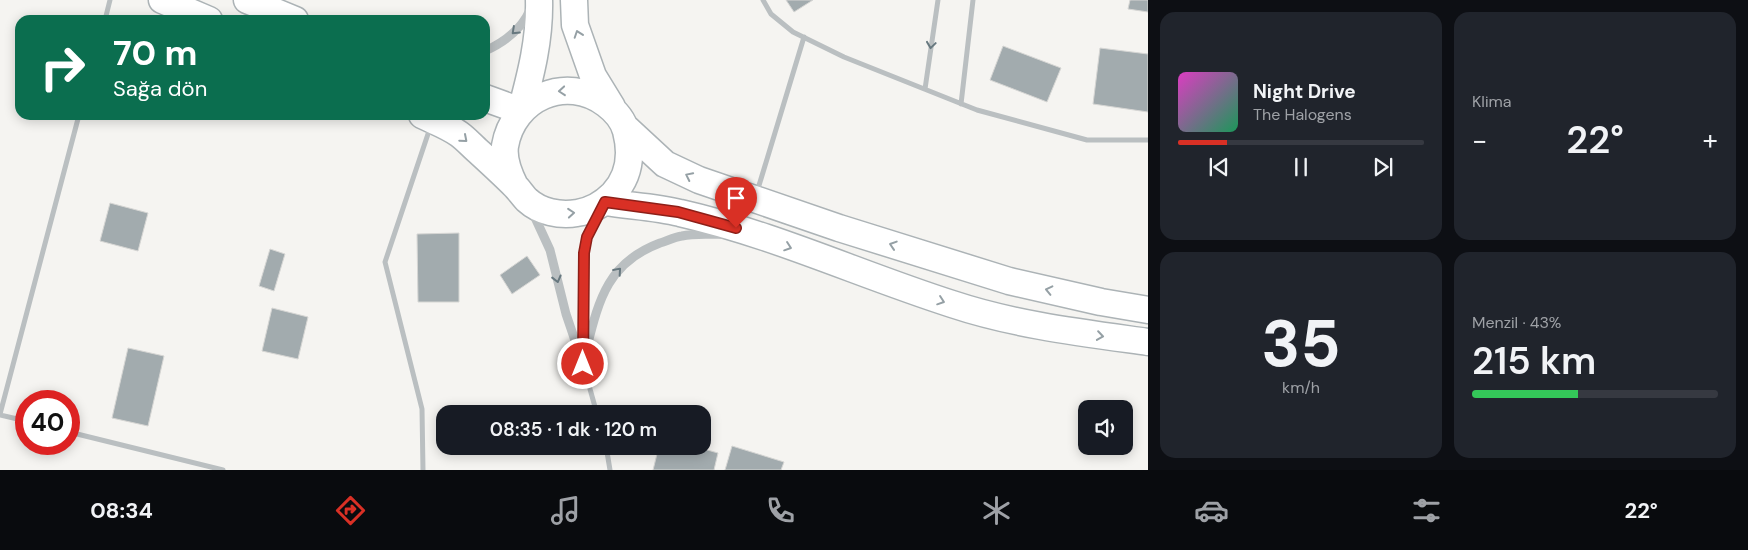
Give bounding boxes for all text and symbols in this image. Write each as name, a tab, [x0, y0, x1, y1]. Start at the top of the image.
one-way arrow	[512, 25, 521, 34]
text: 70 m	[113, 30, 197, 76]
one-way arrow	[574, 30, 584, 39]
icon: right	[30, 35, 95, 100]
one-way arrow	[927, 40, 937, 49]
text: Sağa dön	[113, 74, 207, 103]
text: Night Drive	[1253, 79, 1356, 104]
one-way arrow	[557, 86, 565, 97]
text: Klima	[1472, 91, 1511, 112]
text: The Halogens	[1253, 104, 1352, 125]
text: 22°	[1566, 115, 1624, 165]
text: −	[1472, 122, 1487, 159]
text: +	[1703, 122, 1718, 159]
one-way arrow	[459, 133, 468, 142]
icon: previous	[1205, 153, 1233, 181]
icon: pause	[1287, 153, 1315, 181]
icon: next	[1369, 153, 1397, 181]
one-way arrow	[685, 172, 694, 182]
pin	[715, 177, 757, 228]
icon: arrive	[722, 184, 750, 212]
one-way arrow	[568, 208, 576, 219]
one-way arrow	[889, 240, 898, 250]
one-way arrow	[783, 241, 792, 251]
one-way arrow	[612, 267, 621, 276]
one-way arrow	[551, 275, 562, 284]
one-way arrow	[1044, 285, 1053, 296]
one-way arrow	[936, 295, 945, 305]
text: 35	[1261, 302, 1341, 386]
text: Menzil · 43%	[1472, 312, 1561, 333]
one-way arrow	[1095, 330, 1104, 340]
text: 215 km	[1472, 336, 1596, 386]
position arrow	[556, 337, 608, 389]
text: km/h	[1282, 377, 1320, 398]
speed limit sign: 40	[15, 390, 80, 455]
map controls	[1078, 400, 1133, 455]
button: sound	[1078, 400, 1133, 455]
text: 08:35 · 1 dk · 120 m	[490, 417, 657, 442]
icon: directions	[333, 493, 368, 528]
icon: music	[548, 493, 583, 528]
icon: phone	[763, 493, 798, 528]
icon: climate	[979, 493, 1014, 528]
icon: car	[1194, 493, 1229, 528]
icon: filters	[1409, 493, 1444, 528]
text: 08:34	[90, 496, 153, 525]
text: 22°	[1624, 496, 1658, 525]

